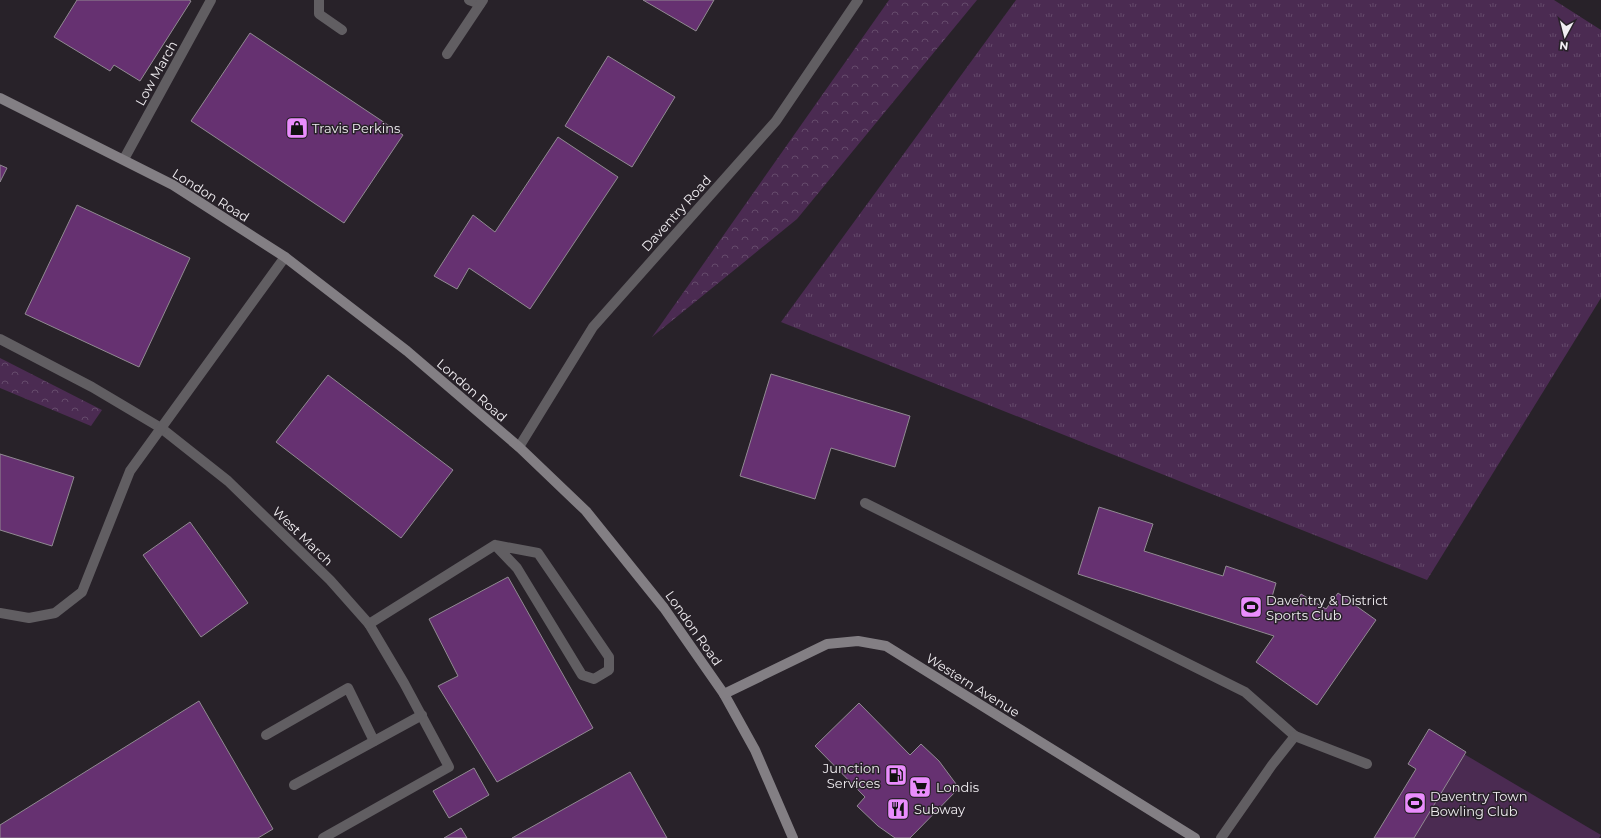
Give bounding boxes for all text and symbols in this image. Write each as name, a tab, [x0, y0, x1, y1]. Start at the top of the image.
north arrow	[1545, 16, 1585, 56]
street label: Low March	[132, 38, 180, 108]
text: N	[1559, 38, 1569, 53]
shop icon: Travis Perkins	[284, 115, 310, 141]
place label: Travis Perkins	[312, 120, 400, 136]
street label: London Road	[170, 165, 252, 225]
street label: Daventry Road	[638, 172, 714, 254]
street label: London Road	[434, 355, 510, 425]
street label: West March	[269, 503, 337, 569]
street label: London Road	[662, 588, 726, 668]
place label: Daventry & District Sports Club	[1266, 592, 1388, 623]
sports icon: Daventry & District Sports Club	[1238, 594, 1264, 620]
street label: Western Avenue	[923, 650, 1023, 720]
place label: Junction Services	[822, 760, 880, 791]
fuel station icon: Junction Services	[883, 762, 909, 788]
supermarket icon: Londis	[907, 774, 933, 800]
place label: Londis	[936, 779, 979, 795]
place label: Daventry Town Bowling Club	[1430, 788, 1528, 819]
sports icon: Daventry Town Bowling Club	[1402, 790, 1428, 816]
restaurant icon: Subway	[885, 796, 911, 822]
place label: Subway	[914, 801, 966, 817]

